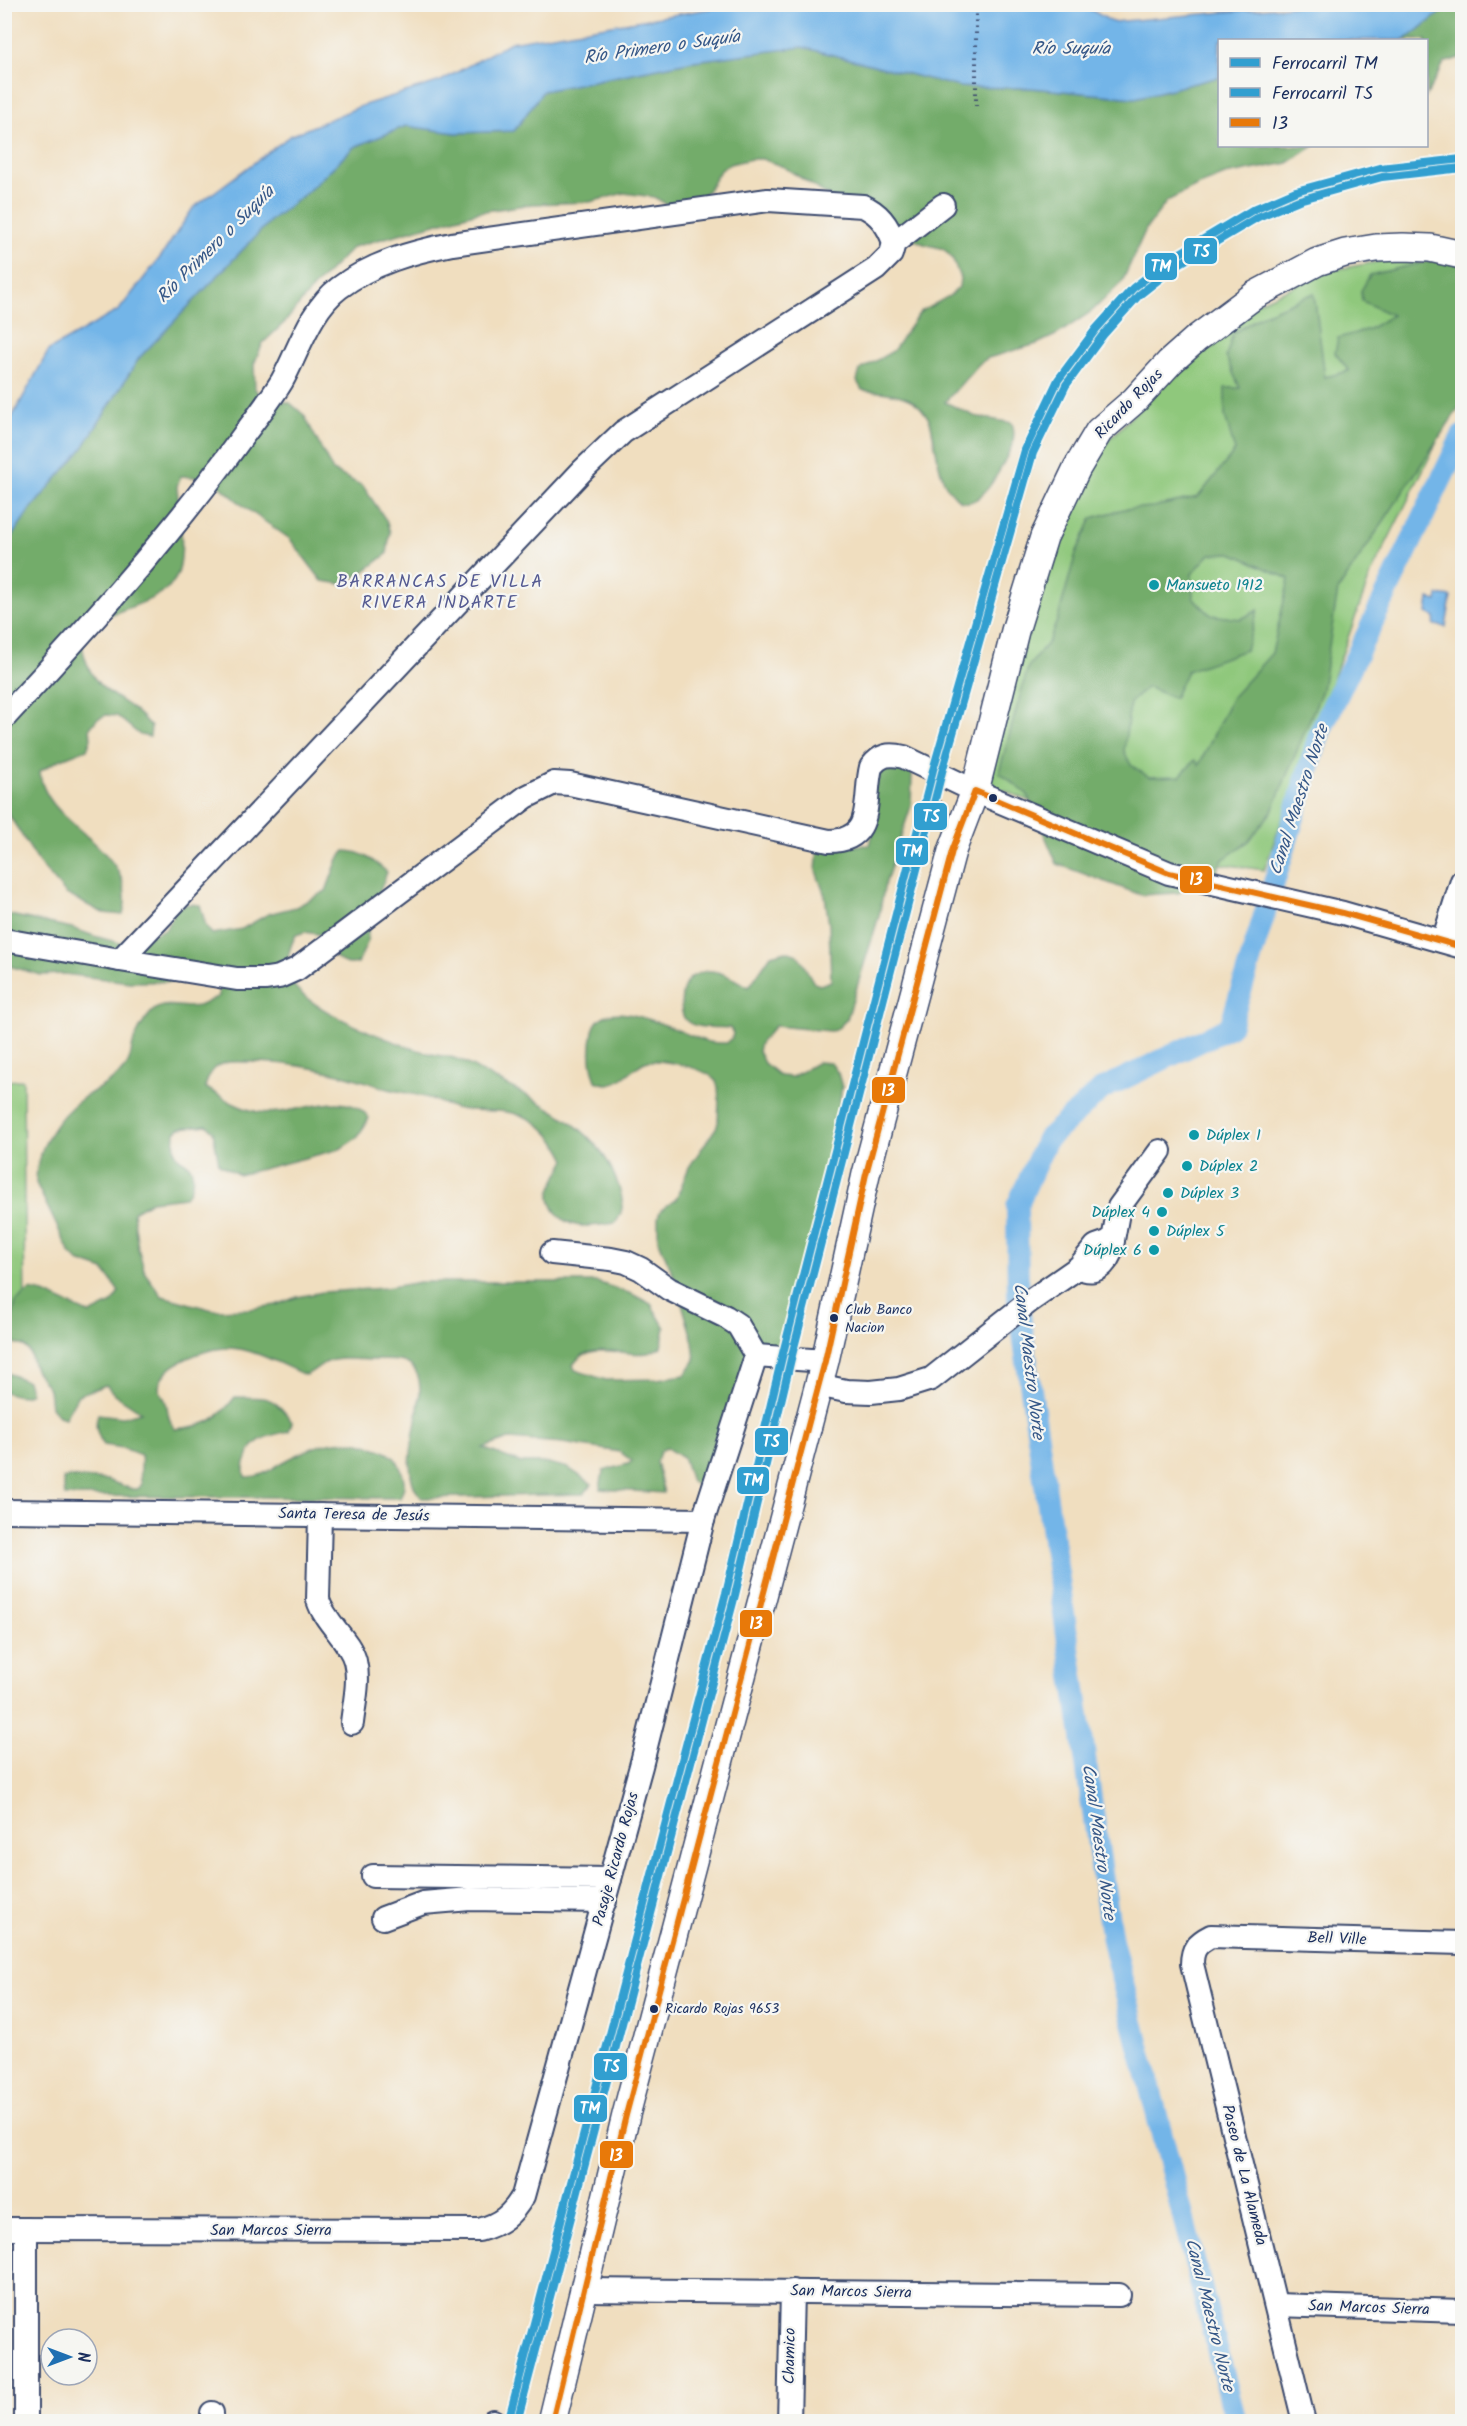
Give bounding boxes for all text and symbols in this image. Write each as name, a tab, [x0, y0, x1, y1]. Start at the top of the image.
water label: Río Primero o Suquía	[582, 22, 744, 73]
water label: Río Suquía	[1032, 35, 1112, 64]
legend	[1218, 39, 1428, 147]
text: Ferrocarril TM	[1272, 50, 1378, 79]
text: Ferrocarril TS	[1272, 80, 1373, 109]
text: 13	[1272, 110, 1288, 139]
water label: Río Primero o Suquía	[150, 178, 283, 311]
line badge: TS	[1183, 237, 1218, 265]
text: TS	[1192, 240, 1210, 265]
line badge: TM	[1144, 252, 1178, 281]
text: TM	[1151, 255, 1172, 280]
street label: Ricardo Rojas	[1089, 363, 1169, 445]
district label: BARRANCAS DE VILLA RIVERA INDARTE	[336, 568, 544, 618]
place label: Mansueto 1912	[1166, 573, 1263, 598]
marker: Mansueto 1912	[1147, 578, 1161, 592]
water label: Canal Maestro Norte	[1262, 719, 1339, 879]
unlabelled marker	[987, 792, 999, 804]
line badge: TS	[913, 802, 948, 831]
text: TS	[922, 805, 940, 830]
line badge: TM	[895, 837, 929, 866]
text: TM	[902, 840, 923, 865]
line badge: 13	[1179, 865, 1213, 894]
text: 13	[1189, 868, 1203, 893]
line badge: 13	[871, 1076, 906, 1104]
text: 13	[881, 1079, 895, 1104]
place label: Dúplex 1	[1206, 1123, 1261, 1148]
marker: Dúplex 1	[1187, 1128, 1201, 1142]
place label: Dúplex 2	[1199, 1154, 1258, 1179]
marker: Dúplex 2	[1180, 1159, 1194, 1173]
place label: Dúplex 3	[1180, 1181, 1239, 1206]
marker: Dúplex 3	[1161, 1186, 1175, 1200]
place label: Dúplex 4	[1091, 1200, 1150, 1225]
marker: Dúplex 4	[1155, 1205, 1169, 1219]
place label: Dúplex 5	[1166, 1219, 1226, 1244]
marker: Dúplex 5	[1147, 1224, 1161, 1238]
place label: Dúplex 6	[1083, 1238, 1142, 1263]
marker: Dúplex 6	[1147, 1243, 1161, 1257]
water label: Canal Maestro Norte	[1004, 1281, 1052, 1443]
place label: Club Banco Nacion	[845, 1299, 912, 1339]
marker: Club Banco Nacion	[828, 1312, 840, 1324]
line badge: TS	[754, 1427, 789, 1456]
text: TS	[762, 1430, 780, 1455]
line badge: TM	[736, 1466, 770, 1495]
text: TM	[743, 1469, 764, 1494]
street label: Santa Teresa de Jesús	[278, 1501, 430, 1529]
line badge: 13	[739, 1609, 773, 1638]
text: 13	[749, 1612, 763, 1637]
water label: Canal Maestro Norte	[1073, 1762, 1124, 1924]
street label: Pasaje Ricardo Rojas	[586, 1789, 646, 1929]
street label: Bell Ville	[1307, 1925, 1367, 1953]
place label: Ricardo Rojas 9653	[665, 1998, 779, 2020]
marker: Ricardo Rojas 9653	[648, 2003, 660, 2015]
line badge: TS	[593, 2052, 628, 2081]
text: TS	[602, 2055, 620, 2080]
line badge: TM	[573, 2094, 608, 2123]
text: TM	[580, 2097, 601, 2122]
street label: Paseo de La Alameda	[1214, 2102, 1274, 2248]
line badge: 13	[599, 2140, 634, 2169]
text: 13	[609, 2144, 623, 2169]
street label: San Marcos Sierra	[210, 2218, 332, 2243]
water label: Canal Maestro Norte	[1176, 2235, 1243, 2396]
street label: San Marcos Sierra	[790, 2278, 912, 2306]
street label: San Marcos Sierra	[1308, 2293, 1430, 2323]
north arrow	[39, 2327, 99, 2387]
street label: Chamico	[777, 2327, 803, 2385]
text: N	[70, 2352, 95, 2362]

